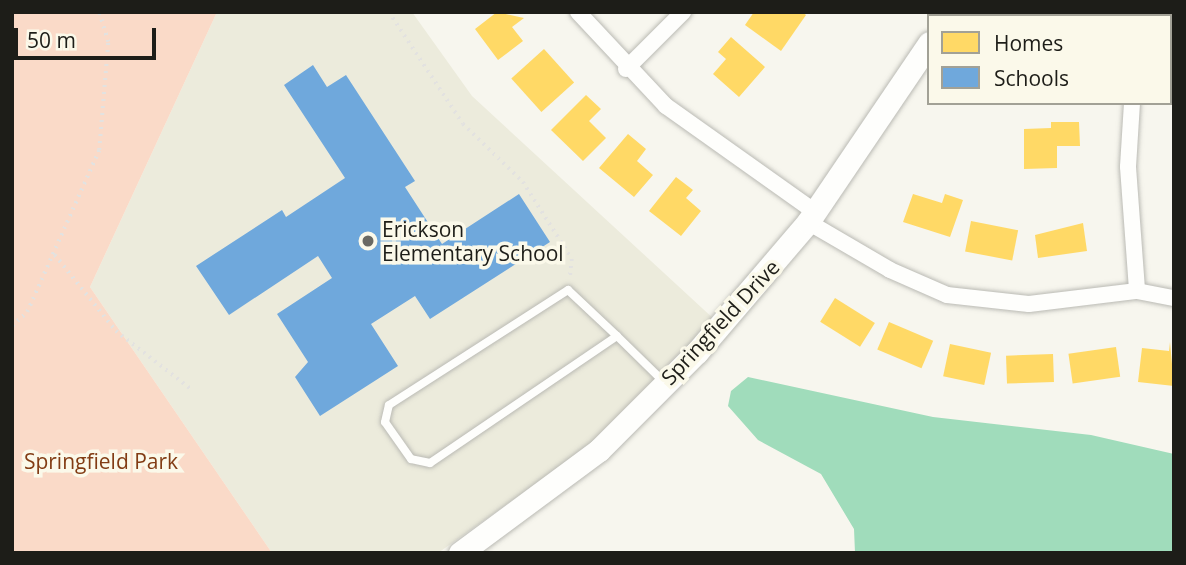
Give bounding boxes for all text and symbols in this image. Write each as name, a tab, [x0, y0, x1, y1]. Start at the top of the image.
scale bar	[18, 14, 159, 58]
legend	[927, 14, 1172, 105]
text: 50 m	[27, 26, 76, 54]
text: Homes	[994, 29, 1063, 57]
text: Schools	[994, 64, 1069, 92]
place label: Erickson Elementary School	[382, 216, 564, 266]
marker: Erickson Elementary School	[360, 233, 376, 249]
street label: Springfield Drive	[656, 254, 784, 390]
park label: Springfield Park	[24, 448, 178, 474]

